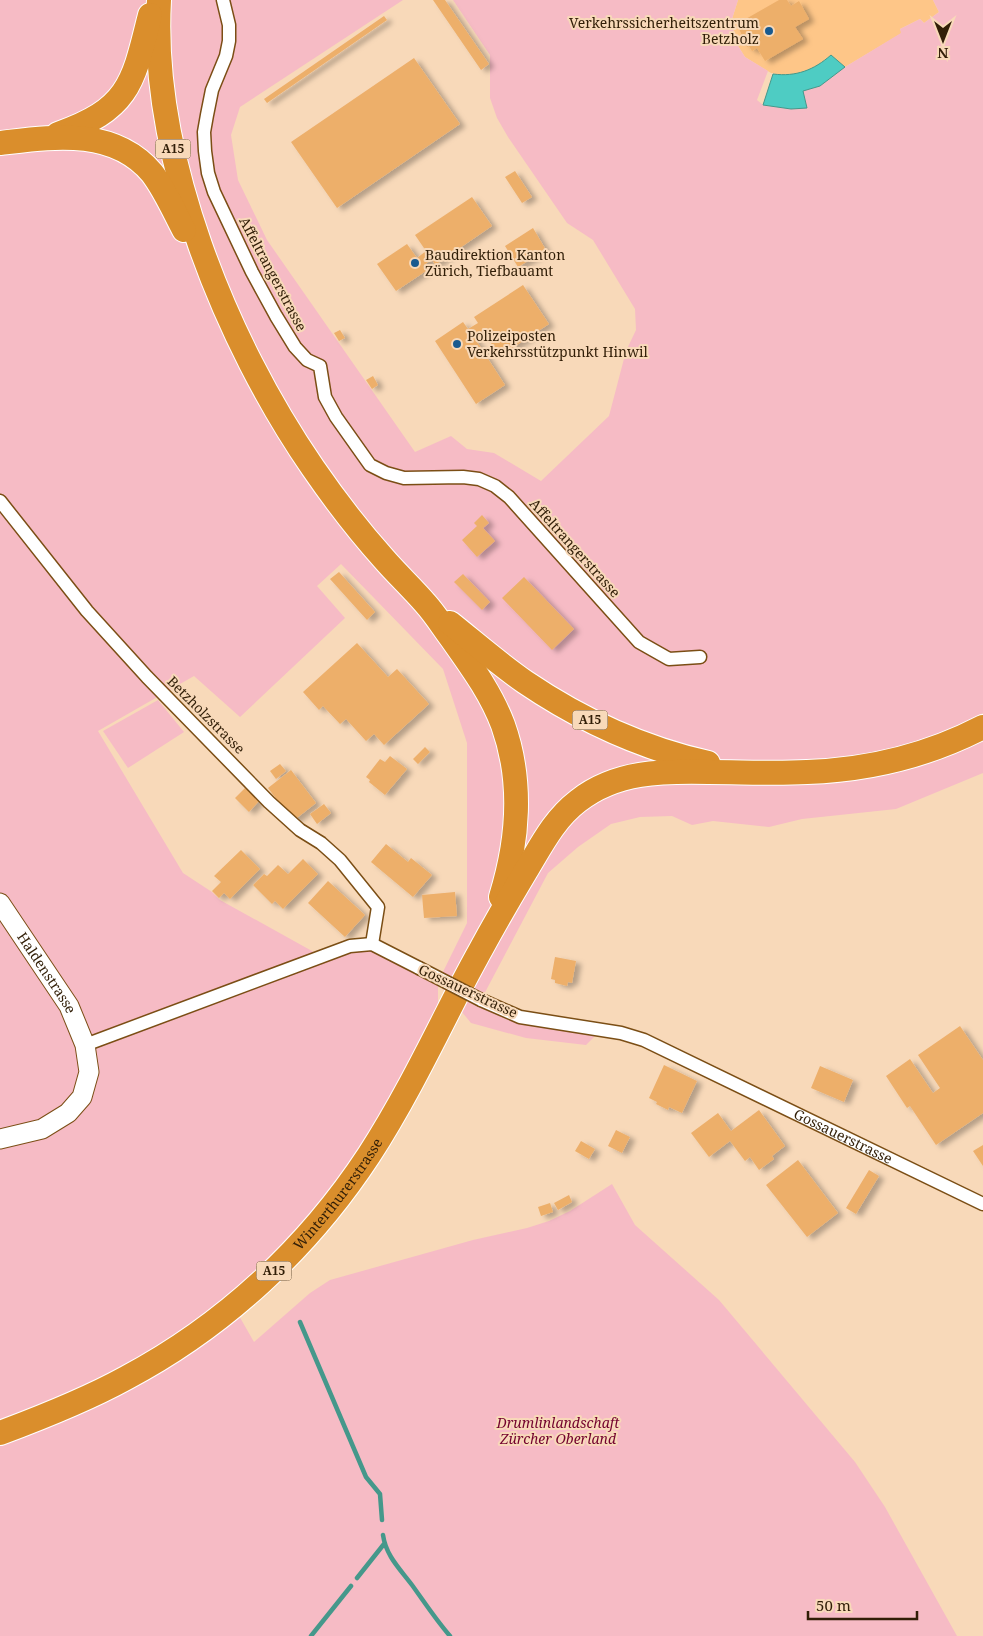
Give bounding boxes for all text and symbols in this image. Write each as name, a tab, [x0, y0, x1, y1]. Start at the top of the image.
place label: Verkehrssicherheitszentrum Betzholz	[569, 13, 759, 48]
north arrow	[918, 15, 968, 65]
marker: Verkehrssicherheitszentrum Betzholz	[763, 25, 775, 37]
text: N	[937, 44, 949, 63]
road number: A15	[156, 140, 190, 158]
street label: Affeltrangerstrasse	[235, 213, 312, 334]
place label: Baudirektion Kanton Zürich, Tiefbauamt	[425, 245, 565, 280]
marker: Baudirektion Kanton Zürich, Tiefbauamt	[409, 257, 421, 269]
place label: Polizeiposten Verkehrsstützpunkt Hinwil	[467, 326, 649, 361]
marker: Polizeiposten Verkehrsstützpunkt Hinwil	[451, 338, 463, 350]
street label: Affeltrangerstrasse	[526, 494, 625, 601]
street label: Betzholzstrasse	[163, 672, 249, 758]
road number: A15	[572, 710, 608, 730]
street label: Haldenstrasse	[13, 928, 81, 1016]
street label: Gossauerstrasse	[416, 959, 521, 1022]
street label: Gossauerstrasse	[791, 1104, 896, 1168]
street label: Winterthurerstrasse	[289, 1134, 386, 1254]
road number: A15	[256, 1262, 292, 1280]
park label: Drumlinlandschaft Zürcher Oberland	[496, 1413, 620, 1448]
scale bar	[808, 1588, 917, 1620]
text: 50 m	[816, 1595, 851, 1615]

